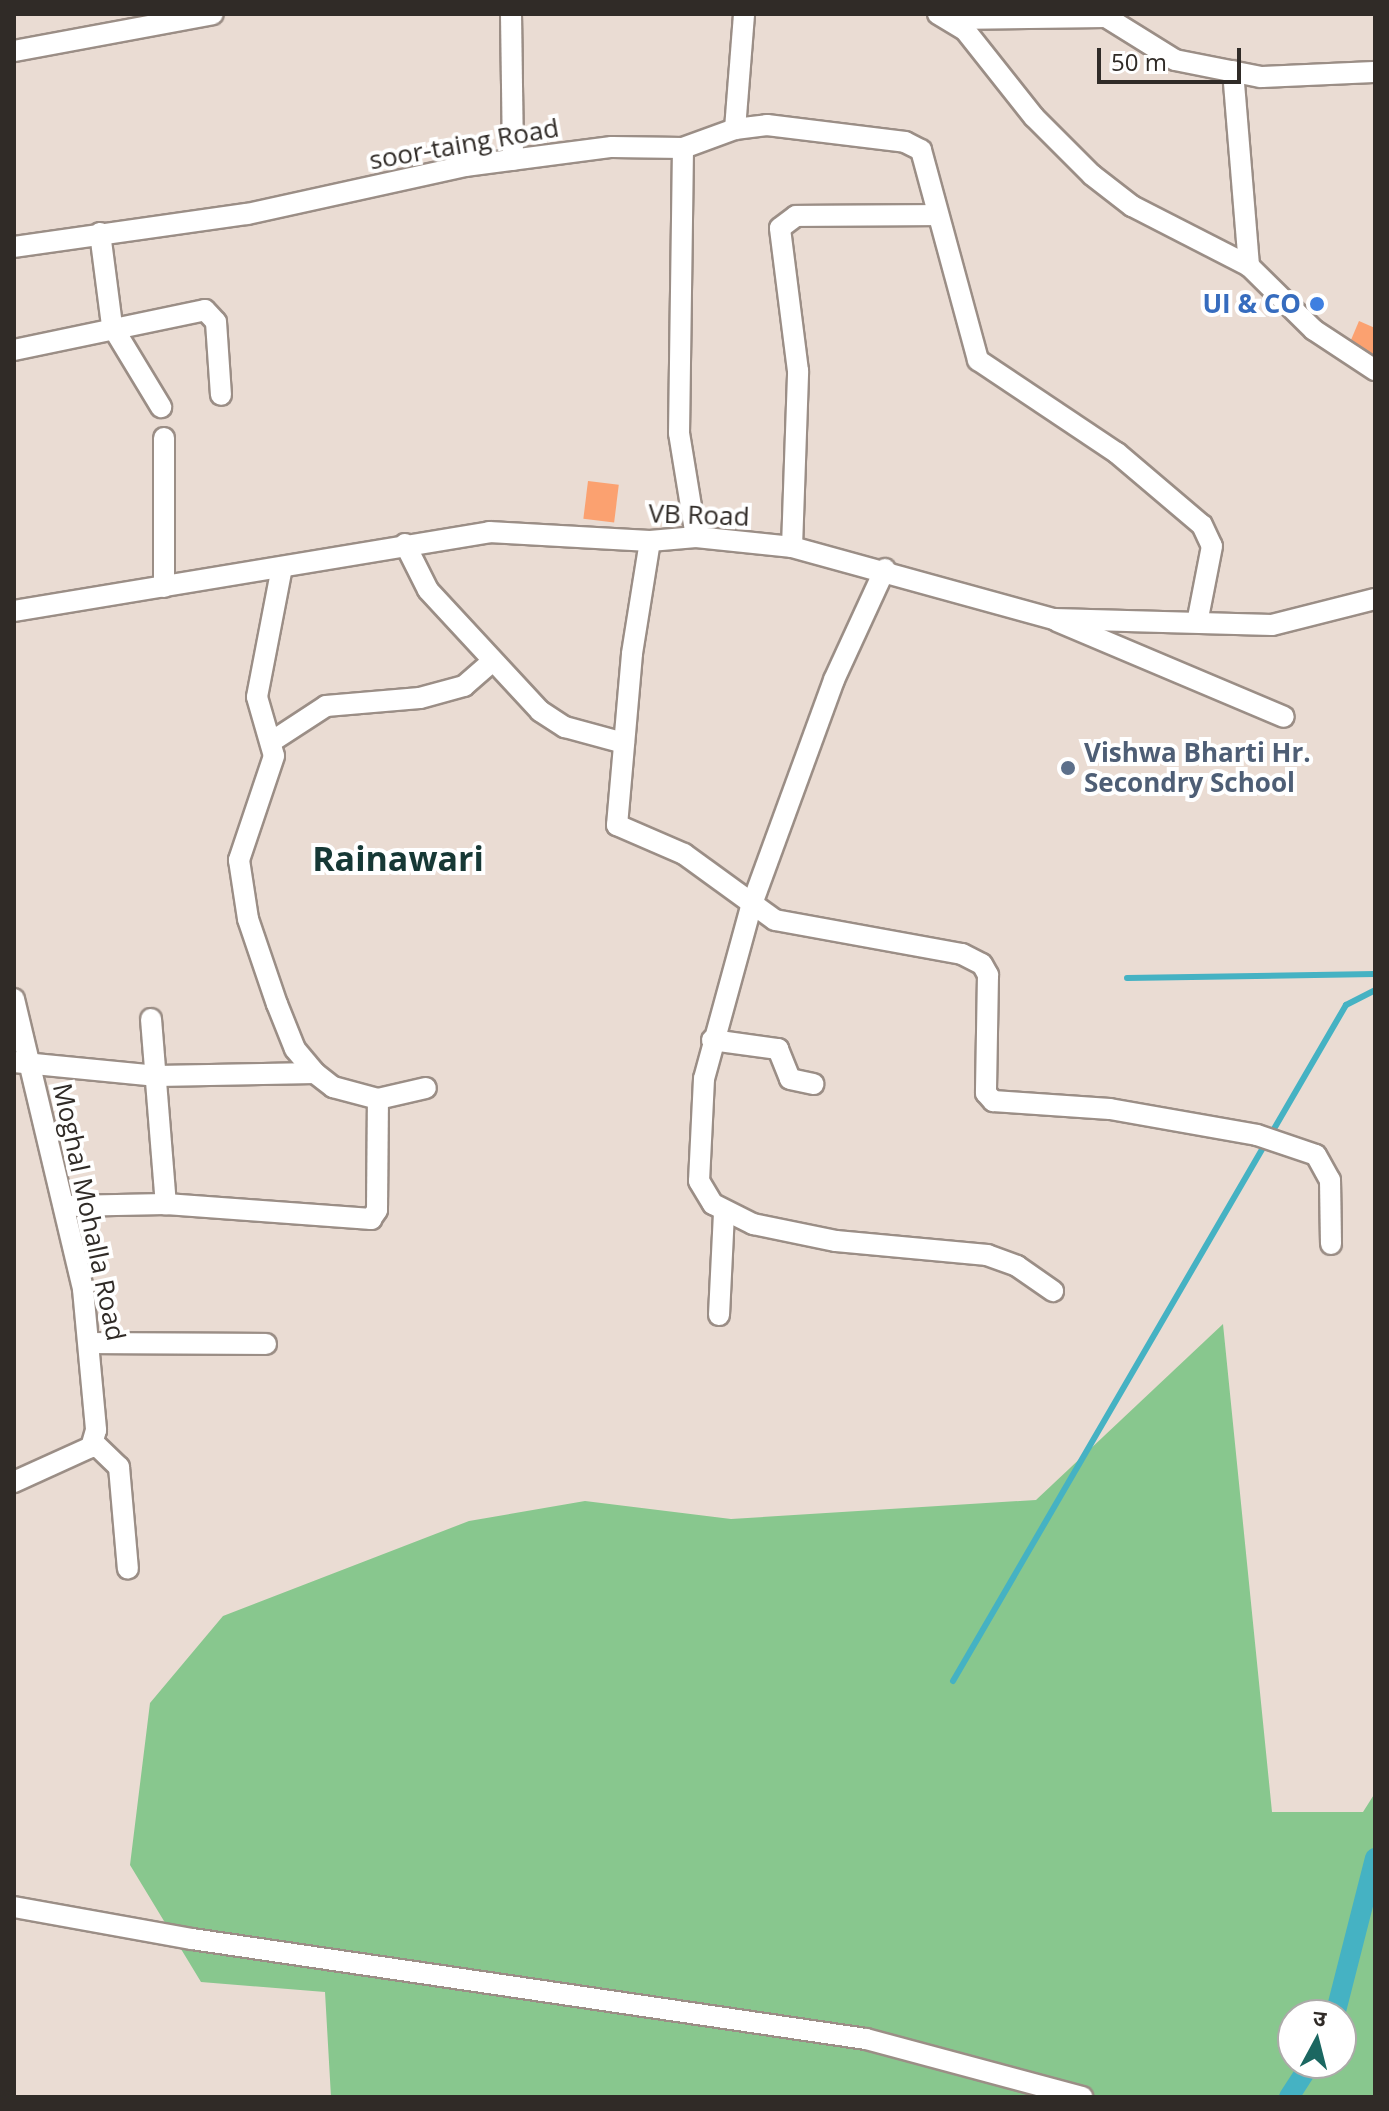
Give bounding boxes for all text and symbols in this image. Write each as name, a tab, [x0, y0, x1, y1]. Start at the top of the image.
scale bar	[1101, 32, 1245, 82]
text: 50 m	[1111, 45, 1167, 78]
street label: soor-taing Road	[367, 112, 561, 176]
place label: UI & CO	[1202, 288, 1301, 320]
marker: UI & CO	[1308, 295, 1326, 313]
street label: VB Road	[648, 498, 750, 532]
place label: Vishwa Bharti Hr. Secondry School	[1084, 737, 1311, 798]
marker: Vishwa Bharti Hr. Secondry School	[1059, 759, 1077, 777]
district label: Rainawari	[312, 839, 484, 879]
street label: Moghal Mohalla Road	[46, 1080, 132, 1344]
north arrow	[1277, 1999, 1357, 2079]
text: उ	[1311, 2001, 1328, 2033]

